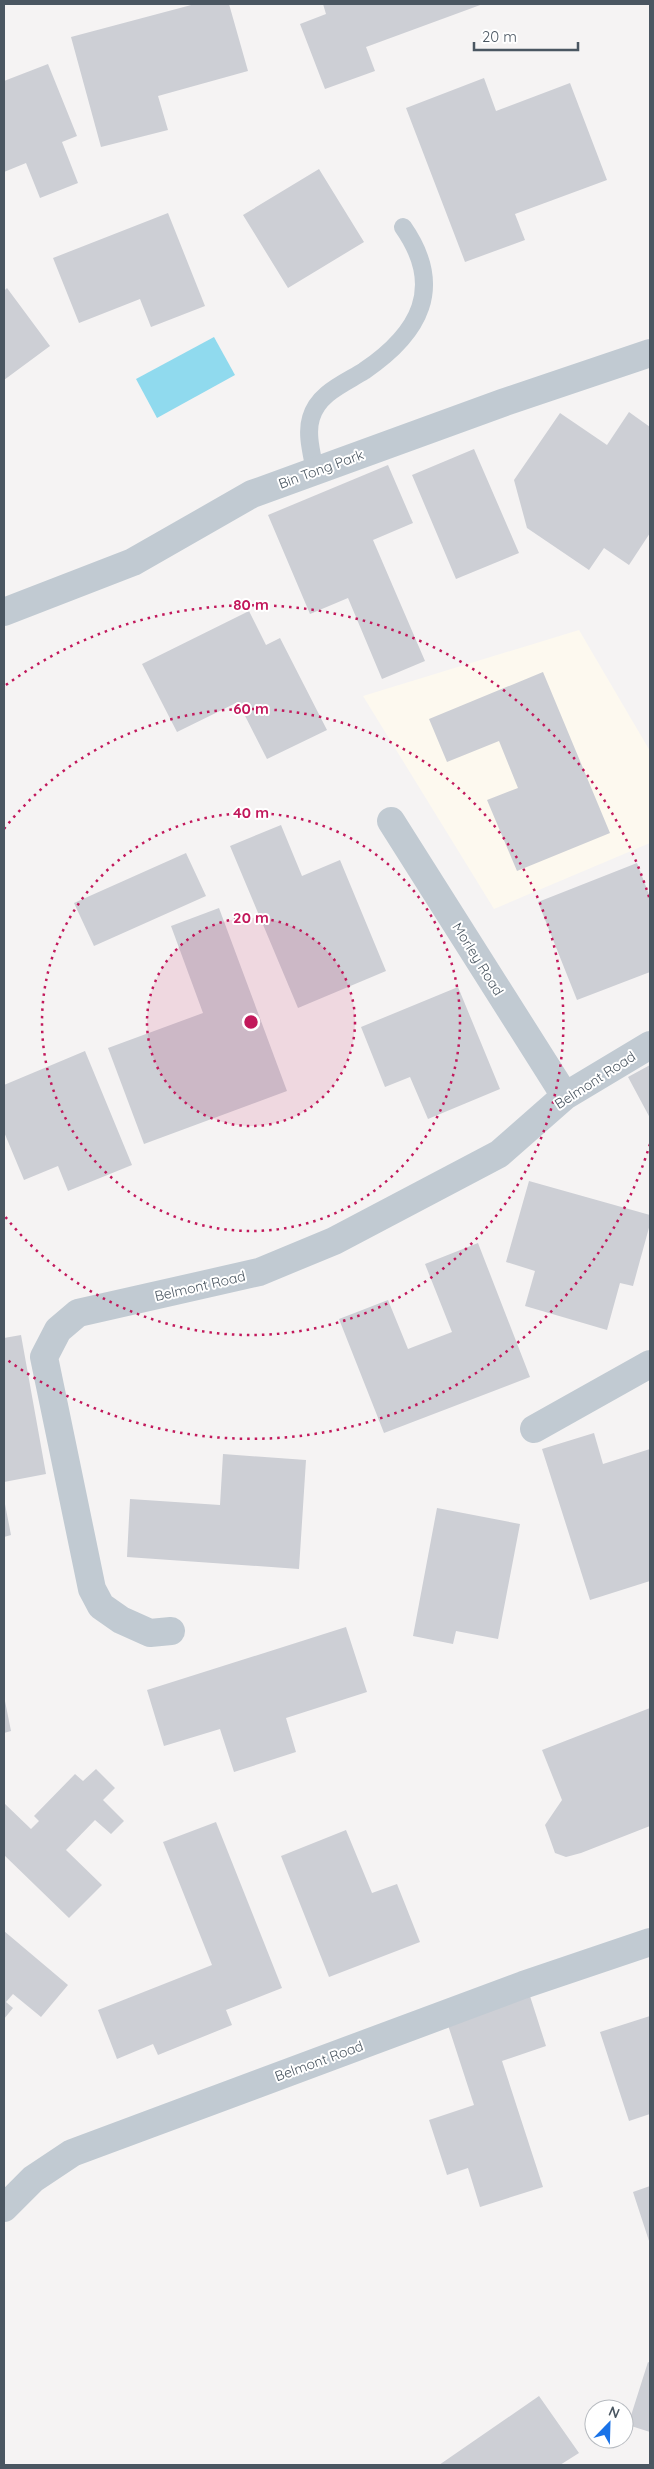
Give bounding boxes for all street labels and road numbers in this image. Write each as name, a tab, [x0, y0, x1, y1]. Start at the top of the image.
street label: Bin Tong Park	[276, 445, 366, 493]
street label: Morley Road	[448, 919, 508, 999]
street label: Belmont Road	[551, 1047, 639, 1113]
street label: Belmont Road	[153, 1267, 247, 1305]
street label: Belmont Road	[272, 2037, 366, 2085]

